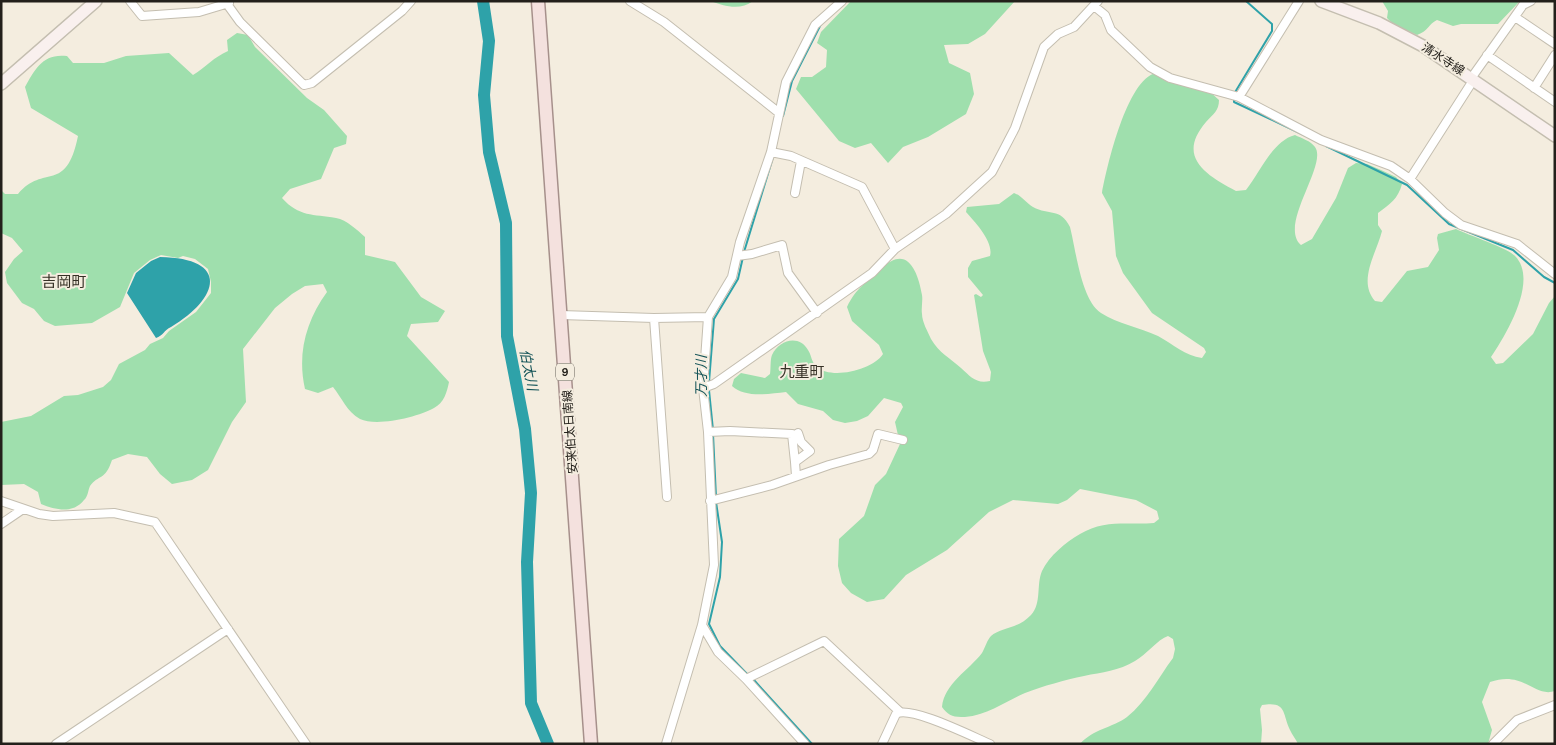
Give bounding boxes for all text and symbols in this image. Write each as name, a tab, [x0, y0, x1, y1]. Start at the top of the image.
street label: 清水寺線	[1419, 39, 1467, 79]
district label: 吉岡町	[41, 272, 87, 292]
water label: 伯太川	[516, 348, 542, 394]
water label: 万才川	[692, 353, 710, 397]
district label: 九重町	[779, 362, 825, 382]
road number: 9	[556, 364, 574, 381]
street label: 安来伯太日南線	[559, 390, 581, 474]

